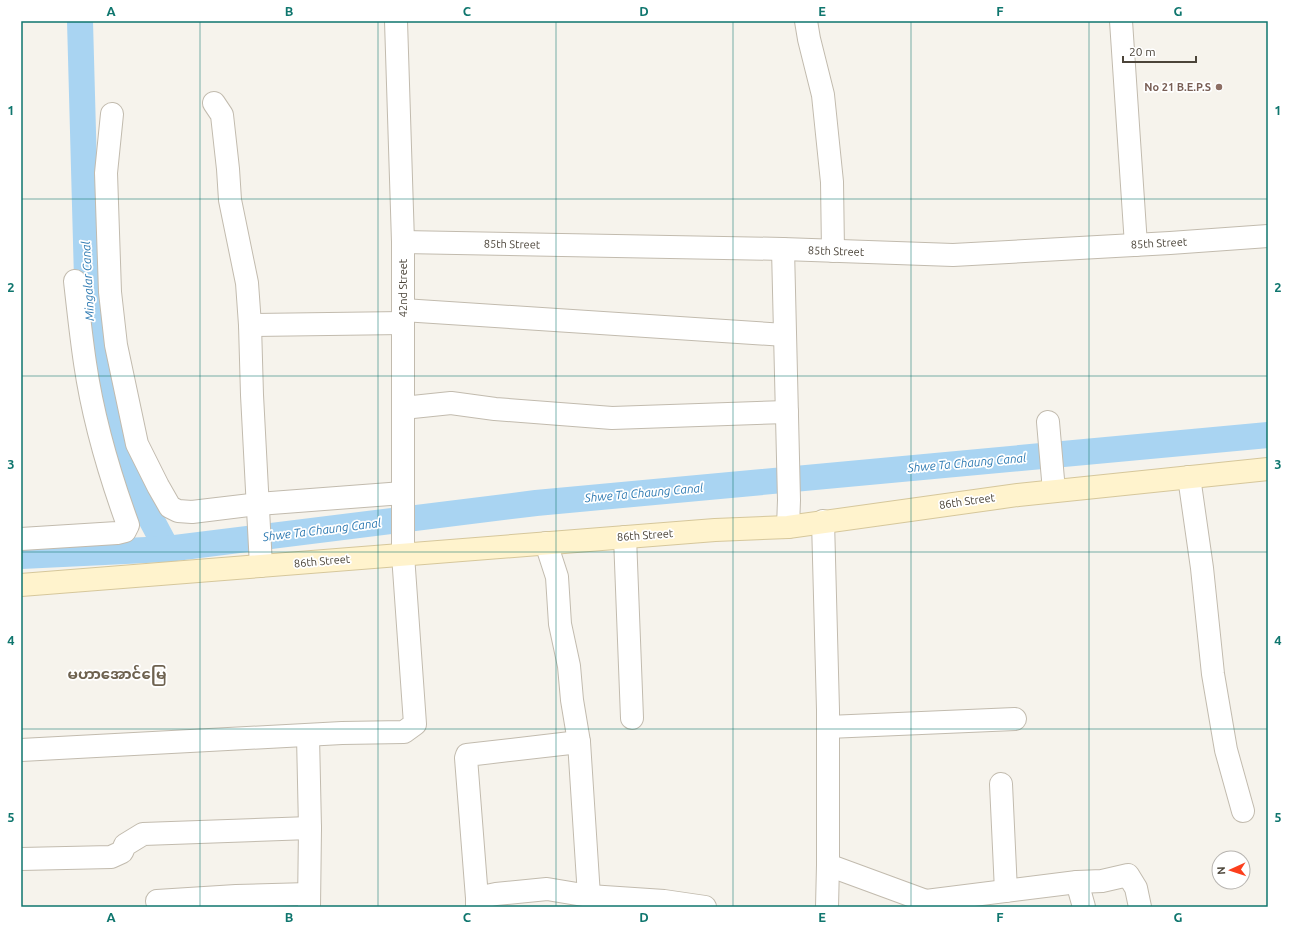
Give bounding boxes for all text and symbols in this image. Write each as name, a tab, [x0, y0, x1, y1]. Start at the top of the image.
text: A	[106, 4, 116, 18]
text: B	[285, 4, 294, 18]
text: C	[463, 4, 472, 18]
text: D	[639, 4, 649, 18]
text: E	[818, 4, 826, 18]
text: F	[996, 4, 1004, 18]
text: G	[1174, 4, 1183, 18]
scale bar	[1123, 38, 1196, 64]
text: 20 m	[1129, 45, 1156, 58]
place label: No 21 B.E.P.S	[1144, 81, 1211, 93]
marker: No 21 B.E.P.S	[1214, 82, 1224, 92]
text: 1	[7, 103, 15, 117]
text: 1	[1274, 103, 1282, 117]
street label: 85th Street	[1131, 236, 1188, 250]
street label: 85th Street	[484, 238, 541, 251]
water label: Mingalar Canal	[79, 240, 96, 321]
street label: 85th Street	[808, 244, 865, 258]
street label: 42nd Street	[397, 258, 409, 317]
text: 2	[7, 280, 15, 294]
text: 2	[1274, 280, 1282, 294]
water label: Shwe Ta Chaung Canal	[906, 451, 1027, 474]
text: 3	[7, 457, 15, 471]
text: 3	[1274, 457, 1282, 471]
water label: Shwe Ta Chaung Canal	[583, 481, 704, 504]
street label: 86th Street	[938, 491, 996, 511]
water label: Shwe Ta Chaung Canal	[261, 516, 382, 543]
street label: 86th Street	[617, 527, 674, 543]
street label: 86th Street	[293, 553, 351, 569]
text: 4	[7, 633, 15, 647]
text: 4	[1274, 633, 1282, 647]
district label: မဟာအောင်မြေ	[68, 664, 166, 686]
text: 5	[7, 810, 15, 824]
text: 5	[1274, 810, 1282, 824]
north arrow	[1211, 850, 1251, 890]
text: N	[1215, 866, 1227, 875]
text: A	[106, 910, 116, 924]
text: B	[285, 910, 294, 924]
text: C	[463, 910, 472, 924]
text: D	[639, 910, 649, 924]
text: E	[818, 910, 826, 924]
text: F	[996, 910, 1004, 924]
text: G	[1174, 910, 1183, 924]

